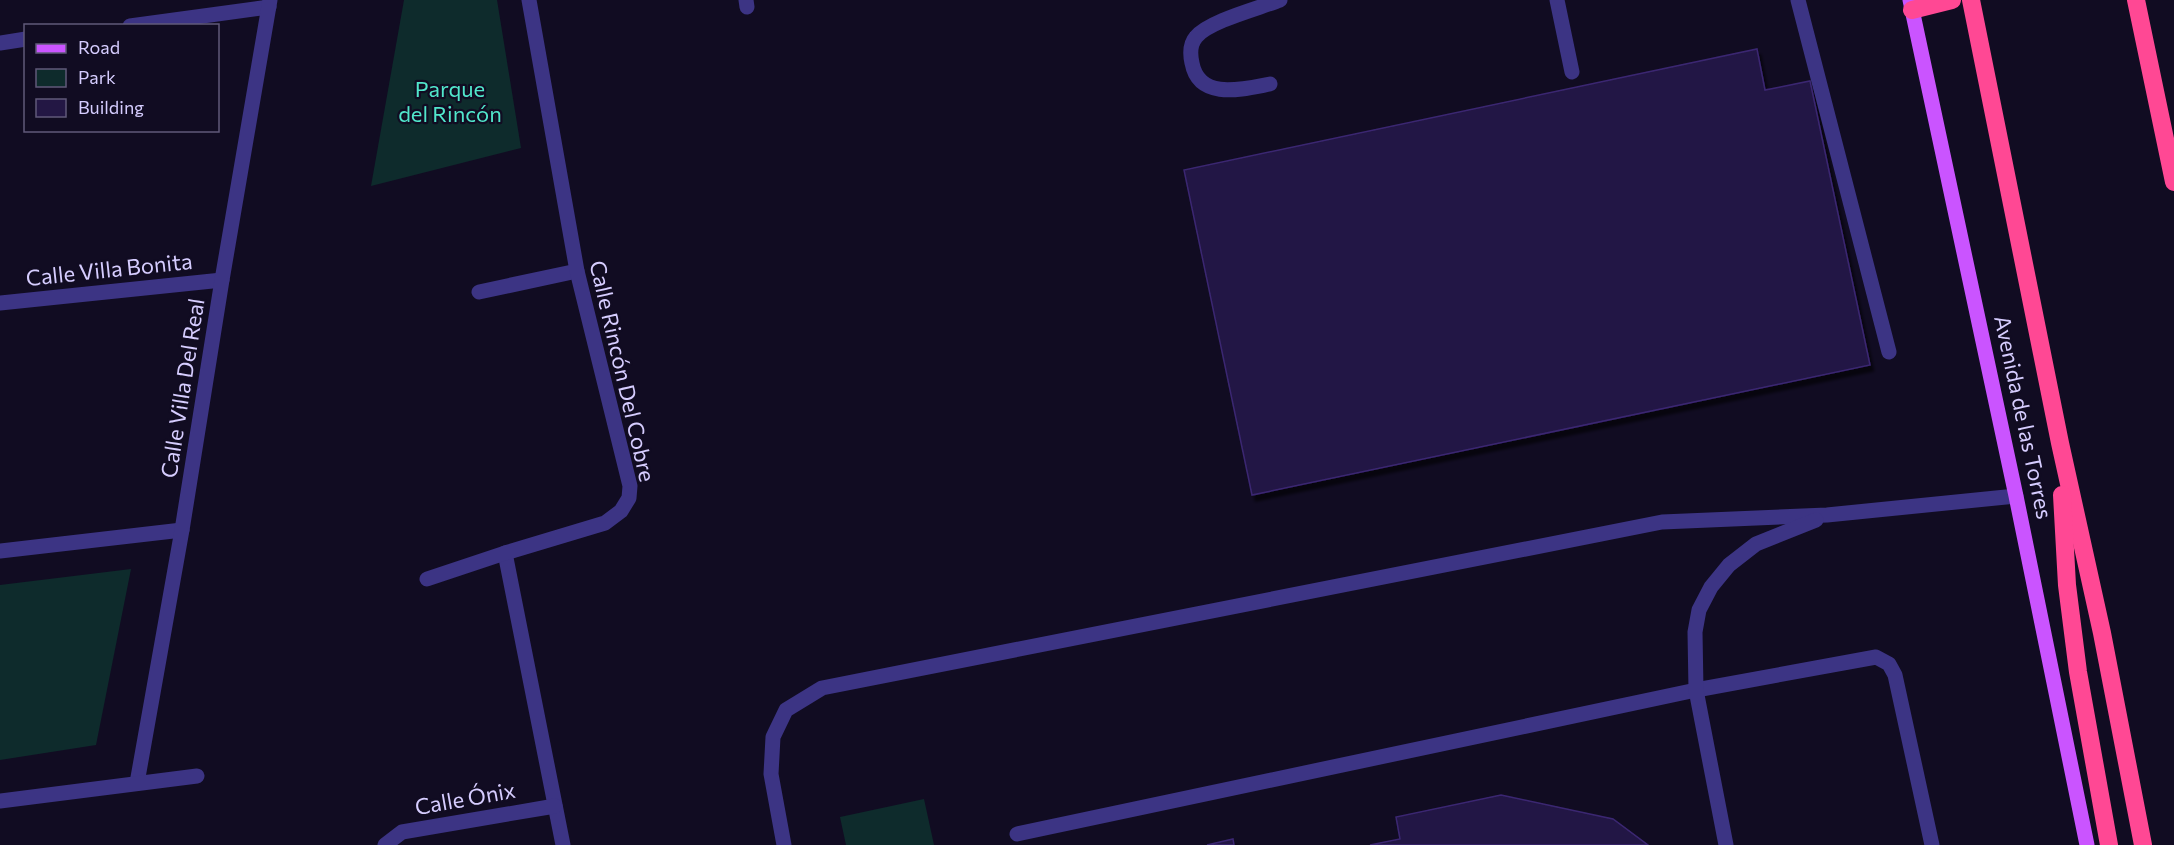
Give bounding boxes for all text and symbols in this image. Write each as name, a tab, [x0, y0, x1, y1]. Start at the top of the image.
legend	[24, 24, 219, 132]
text: Road	[78, 36, 120, 58]
text: Park	[78, 66, 116, 88]
park label: Parque del Rincón	[398, 75, 502, 127]
text: Building	[78, 96, 144, 118]
street label: Calle Villa Bonita	[24, 247, 194, 291]
street label: Calle Rincón Del Cobre	[584, 258, 662, 484]
street label: Calle Villa Del Real	[154, 296, 210, 480]
street label: Avenida de las Torres	[1989, 313, 2059, 521]
street label: Calle Ónix	[413, 776, 518, 820]

